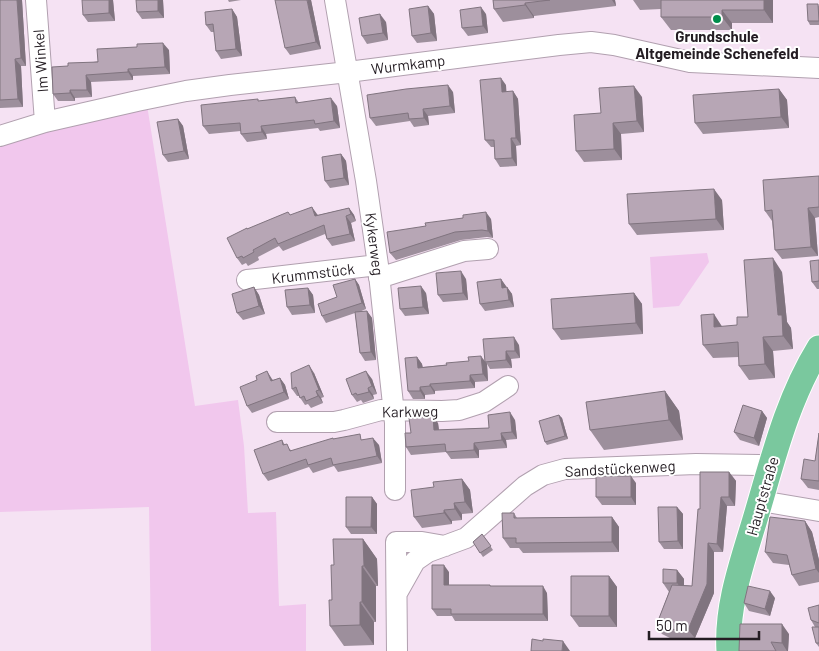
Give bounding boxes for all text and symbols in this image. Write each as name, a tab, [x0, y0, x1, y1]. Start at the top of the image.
marker: Grundschule Altgemeinde Schenefeld	[711, 13, 723, 25]
place label: Grundschule Altgemeinde Schenefeld	[635, 27, 799, 62]
street label: Im Winkel	[29, 29, 51, 93]
street label: Wurmkamp	[370, 51, 446, 77]
street label: Kykerweg	[362, 211, 388, 277]
street label: Krummstück	[270, 259, 356, 287]
street label: Karkweg	[382, 402, 438, 420]
street label: Hauptstraße	[742, 454, 782, 538]
street label: Sandstückenweg	[564, 456, 676, 480]
scale bar	[649, 608, 759, 640]
text: 50 m	[656, 616, 688, 634]

